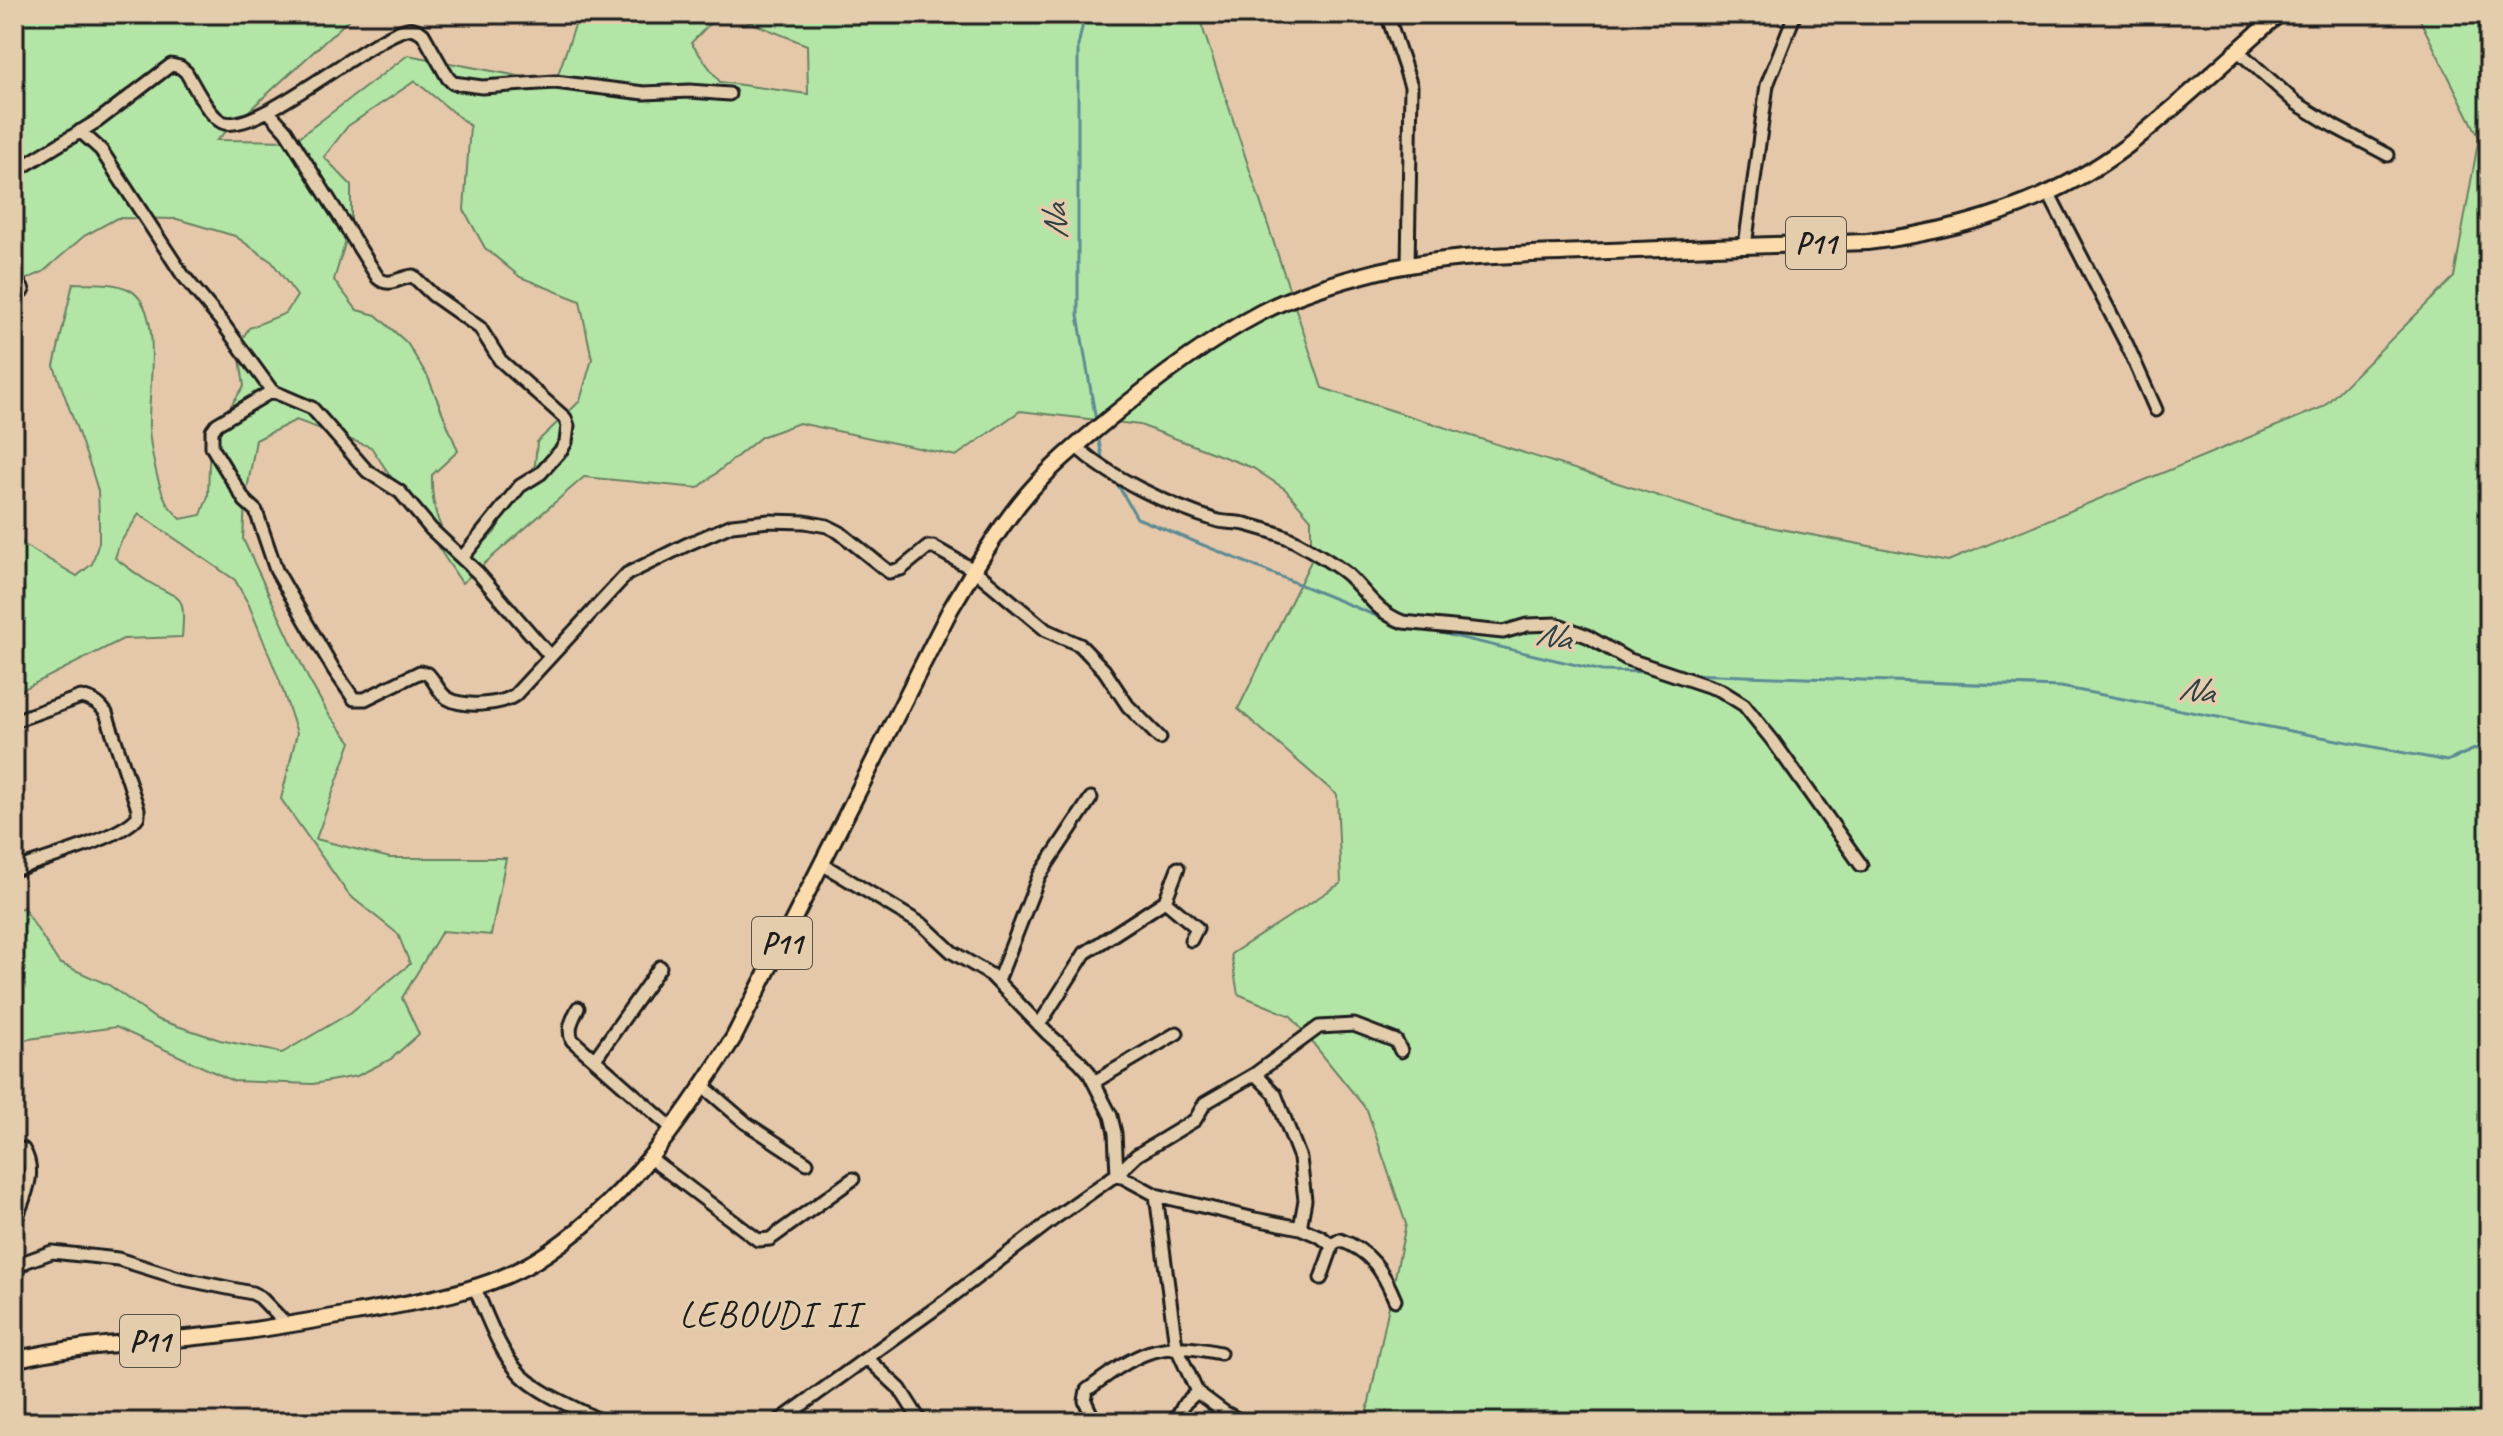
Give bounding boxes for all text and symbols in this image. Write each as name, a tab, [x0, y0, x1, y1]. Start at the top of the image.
water label: Na	[1033, 201, 1076, 240]
road number: P11	[1786, 217, 1846, 269]
water label: Na	[1532, 610, 1579, 661]
water label: Na	[2176, 665, 2221, 714]
road number: P11	[752, 917, 812, 969]
district label: LEBOUDI II	[679, 1291, 866, 1337]
road number: P11	[120, 1315, 180, 1367]

